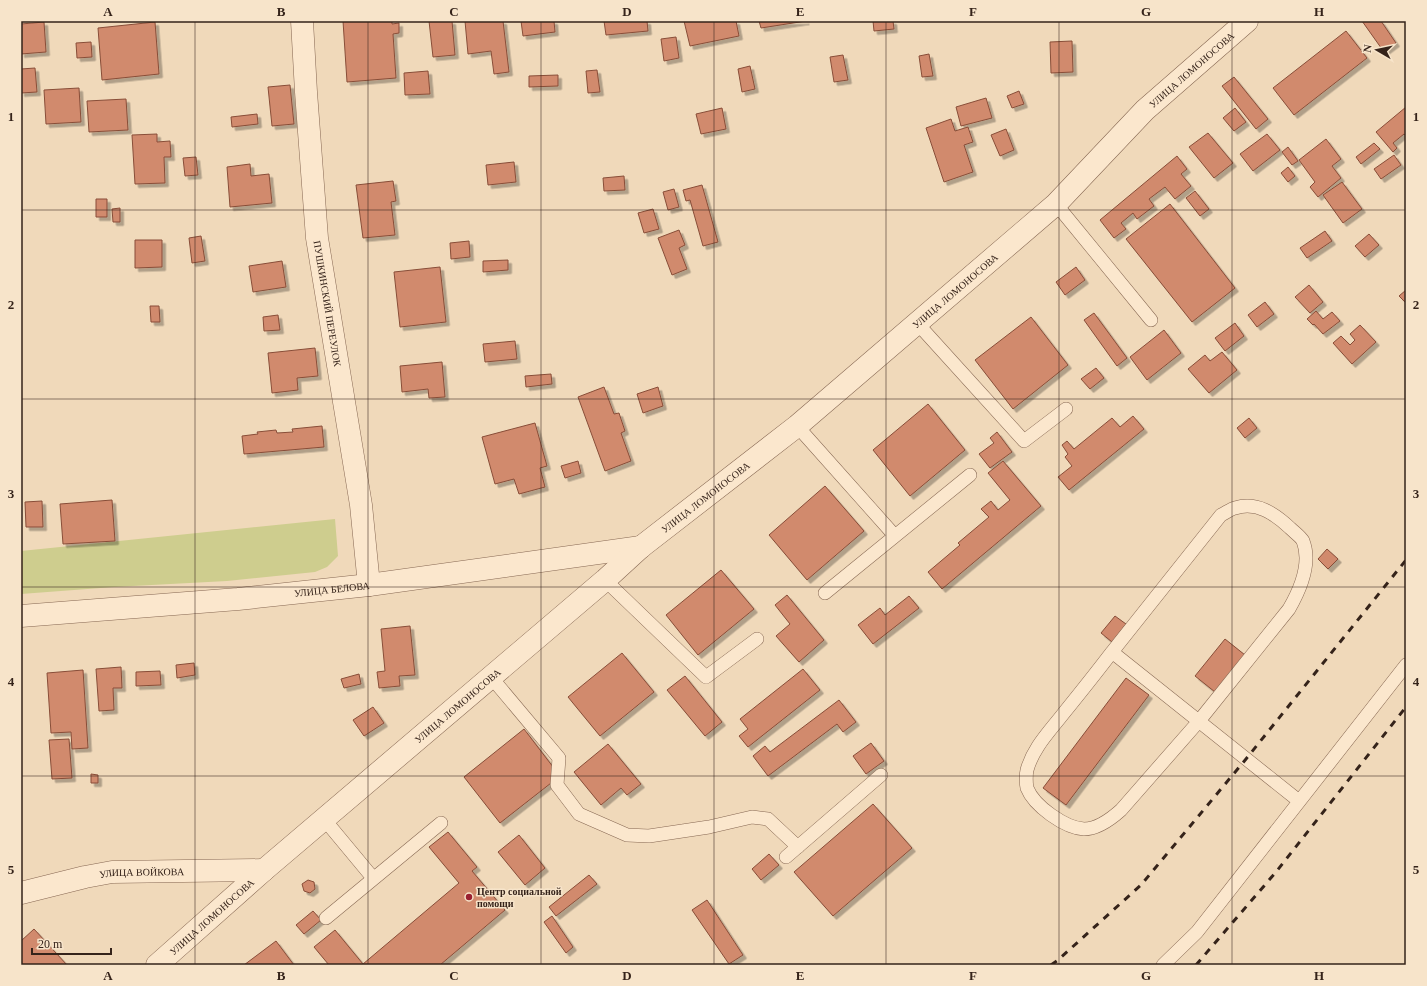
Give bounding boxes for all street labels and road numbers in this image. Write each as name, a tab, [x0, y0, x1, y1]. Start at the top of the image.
street label: УЛИЦА ЛОМОНОСОВА	[1147, 30, 1237, 110]
street label: ПУШКИНСКИЙ ПЕРЕУЛОК	[312, 240, 343, 368]
street label: УЛИЦА ЛОМОНОСОВА	[910, 251, 1001, 331]
street label: УЛИЦА ЛОМОНОСОВА	[659, 459, 753, 535]
street label: УЛИЦА БЕЛОВА	[293, 580, 371, 599]
street label: УЛИЦА ЛОМОНОСОВА	[413, 666, 503, 745]
street label: УЛИЦА ВОЙКОВА	[98, 866, 185, 880]
street label: УЛИЦА ЛОМОНОСОВА	[168, 876, 257, 957]

